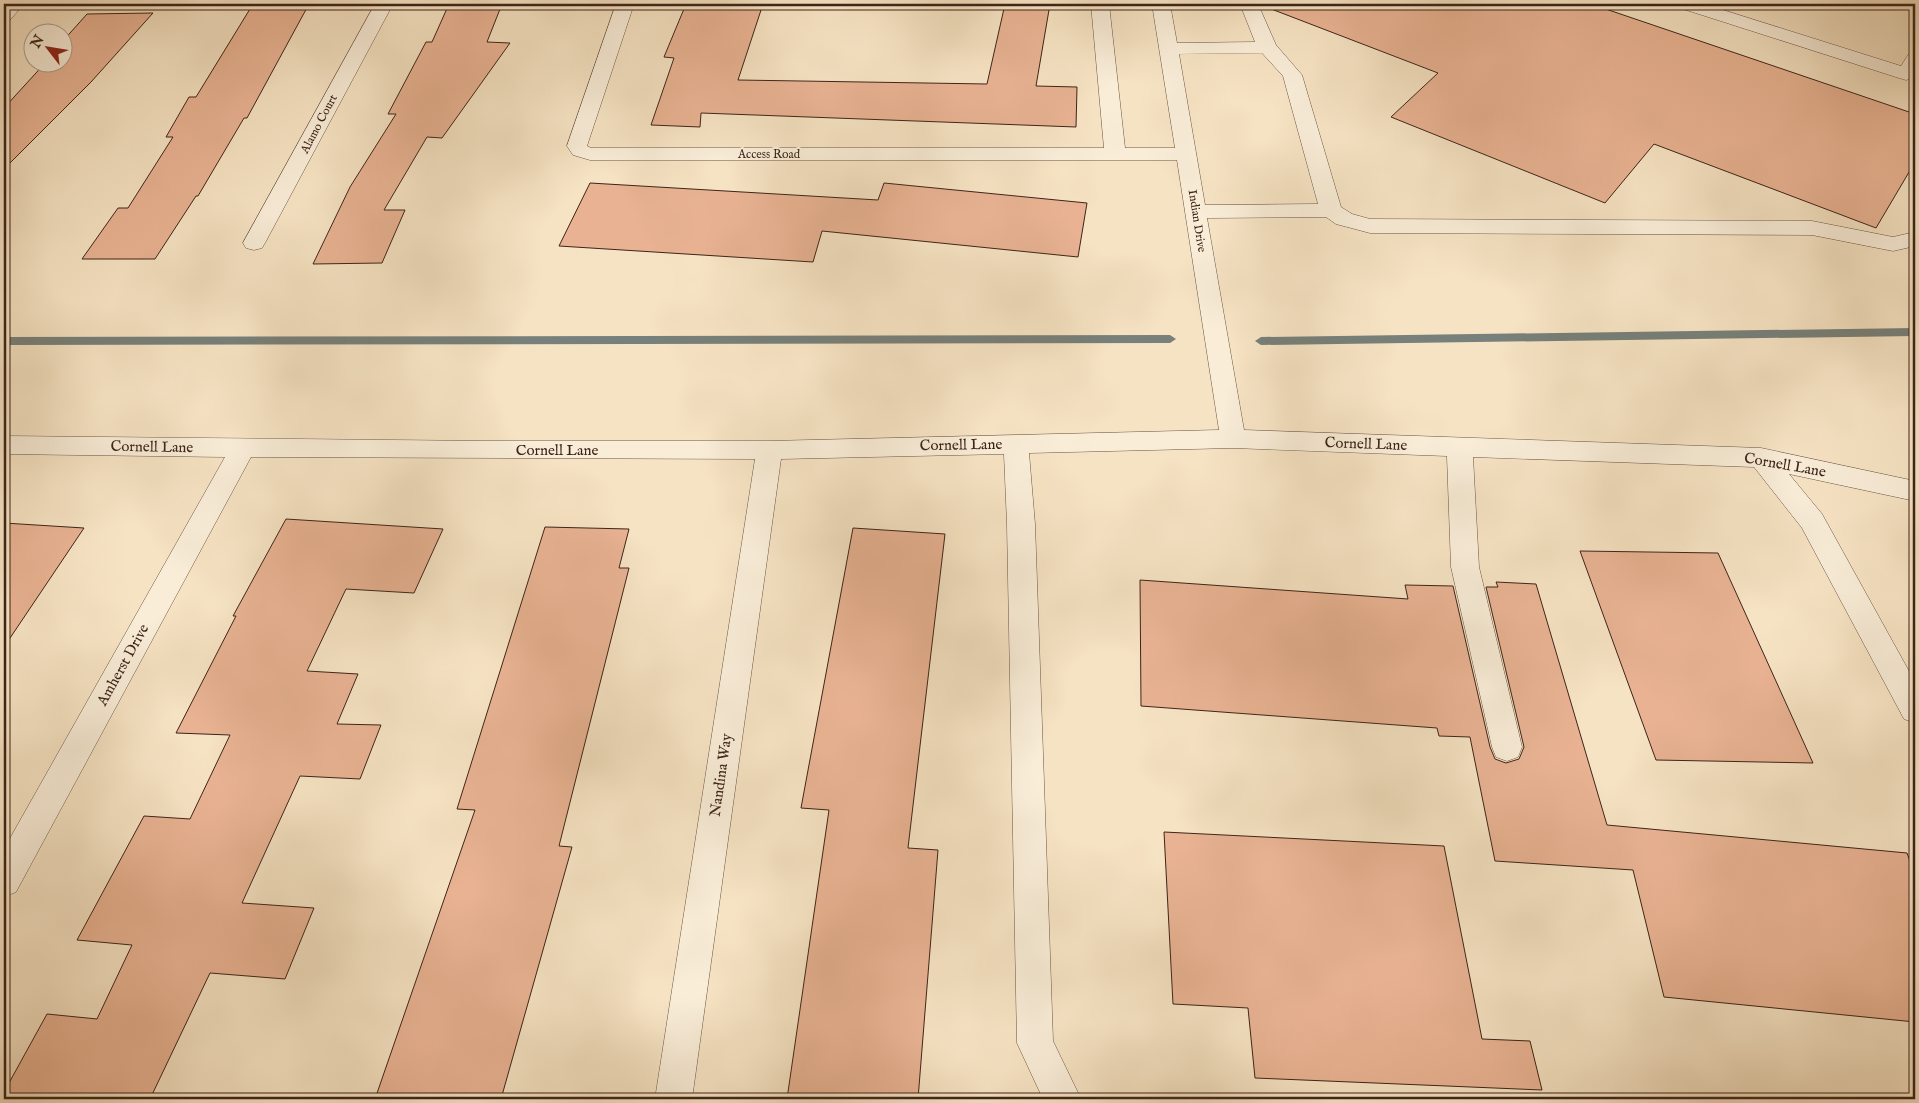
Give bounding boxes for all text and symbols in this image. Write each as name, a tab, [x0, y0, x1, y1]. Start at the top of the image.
north arrow	[22, 22, 72, 72]
text: N	[26, 32, 49, 53]
street label: Alamo Court	[297, 92, 341, 157]
street label: Access Road	[737, 147, 801, 162]
street label: Indian Drive	[1185, 189, 1209, 254]
street label: Cornell Lane	[1324, 433, 1408, 455]
street label: Cornell Lane	[920, 435, 1003, 455]
street label: Cornell Lane	[111, 437, 194, 457]
street label: Cornell Lane	[516, 441, 598, 460]
street label: Cornell Lane	[1743, 448, 1827, 482]
street label: Amherst Drive	[92, 621, 153, 710]
street label: Nandina Way	[706, 732, 736, 818]

